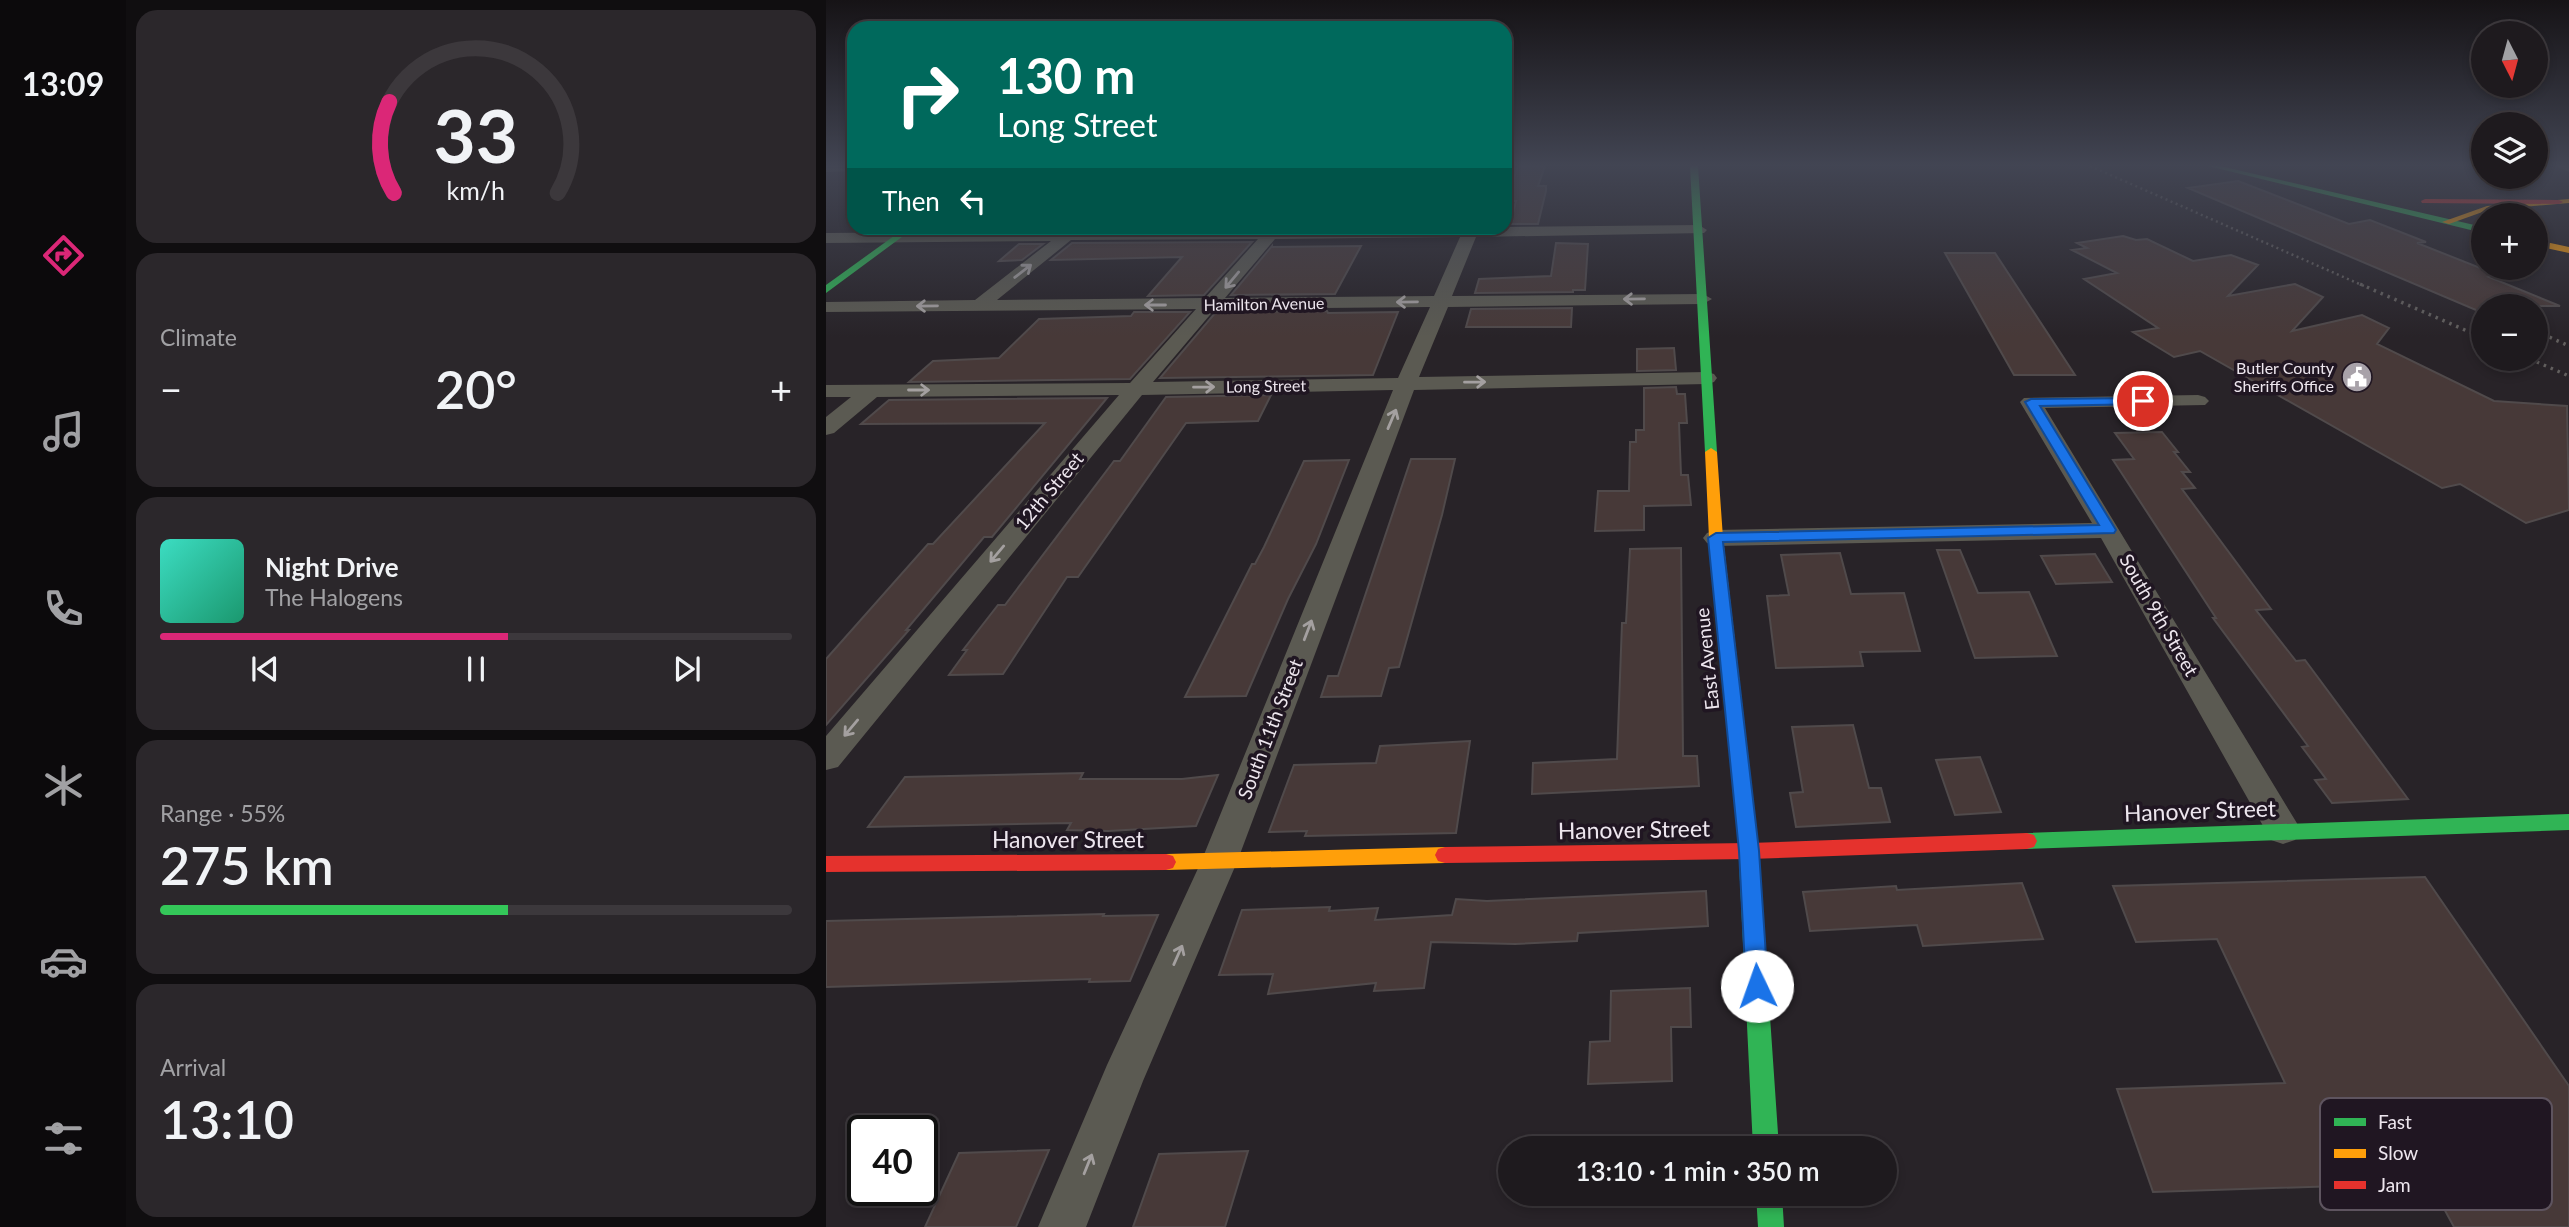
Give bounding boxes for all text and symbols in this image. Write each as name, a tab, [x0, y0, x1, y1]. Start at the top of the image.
north arrow	[2471, 21, 2548, 98]
map controls	[2471, 21, 2548, 371]
text: 130 m	[997, 46, 1135, 104]
icon: right	[882, 49, 973, 140]
text: 13:09	[22, 64, 104, 103]
text: 33	[434, 91, 518, 179]
text: Long Street	[997, 105, 1157, 144]
button: layers	[2471, 112, 2548, 189]
text: km/h	[447, 175, 505, 205]
icon: left	[954, 182, 992, 220]
text: Then	[882, 185, 940, 217]
button: +	[2471, 203, 2548, 280]
icon: directions	[39, 231, 88, 280]
one-way arrow	[1013, 264, 1032, 279]
one-way arrow	[1224, 270, 1239, 288]
street label: Hamilton Avenue	[1203, 293, 1325, 314]
one-way arrow	[1623, 293, 1646, 306]
button: −	[2471, 294, 2548, 371]
one-way arrow	[1396, 295, 1419, 309]
one-way arrow	[1144, 298, 1167, 312]
one-way arrow	[916, 299, 939, 313]
text: Climate	[160, 323, 237, 351]
text: 20°	[435, 358, 517, 420]
place label: Butler County Sheriffs Office	[2234, 358, 2335, 395]
public building icon: Butler County Sheriffs Office	[2340, 360, 2374, 394]
text: −	[160, 366, 182, 412]
text: +	[770, 366, 792, 412]
pin	[2113, 371, 2173, 431]
street label: Long Street	[1226, 375, 1306, 396]
one-way arrow	[1464, 375, 1487, 389]
one-way arrow	[1192, 380, 1215, 394]
icon: arrive	[2124, 382, 2162, 420]
one-way arrow	[907, 383, 930, 397]
icon: music	[39, 407, 88, 456]
one-way arrow	[1386, 408, 1399, 430]
street label: 12th Street	[1009, 447, 1088, 534]
one-way arrow	[989, 544, 1005, 562]
street label: South 9th Street	[2115, 550, 2204, 680]
text: Night Drive	[265, 551, 399, 583]
text: The Halogens	[265, 583, 403, 611]
icon: phone	[39, 584, 88, 633]
street label: East Avenue	[1690, 607, 1723, 711]
one-way arrow	[1303, 620, 1316, 642]
icon: previous	[246, 650, 284, 688]
icon: pause	[457, 650, 495, 688]
icon: next	[668, 650, 706, 688]
street label: South 11th Street	[1232, 655, 1307, 802]
one-way arrow	[843, 718, 859, 736]
icon: climate	[39, 761, 88, 810]
street label: Hanover Street	[2123, 793, 2277, 827]
text: Range · 55%	[160, 799, 285, 827]
street label: Hanover Street	[1558, 814, 1711, 844]
street label: Hanover Street	[992, 825, 1145, 853]
text: 275 km	[160, 834, 334, 896]
icon: car	[39, 937, 88, 986]
one-way arrow	[1172, 945, 1185, 966]
position arrow	[1720, 949, 1794, 1023]
text: Arrival	[160, 1053, 226, 1081]
text: 13:10	[160, 1088, 294, 1150]
legend	[2320, 1098, 2552, 1210]
text: Fast	[2378, 1110, 2412, 1133]
icon: filters	[39, 1114, 88, 1163]
speed limit sign: 40	[847, 1115, 938, 1206]
text: Slow	[2378, 1141, 2418, 1164]
one-way arrow	[1082, 1154, 1095, 1175]
text: 13:10 · 1 min · 350 m	[1575, 1155, 1820, 1187]
text: Jam	[2378, 1173, 2411, 1196]

